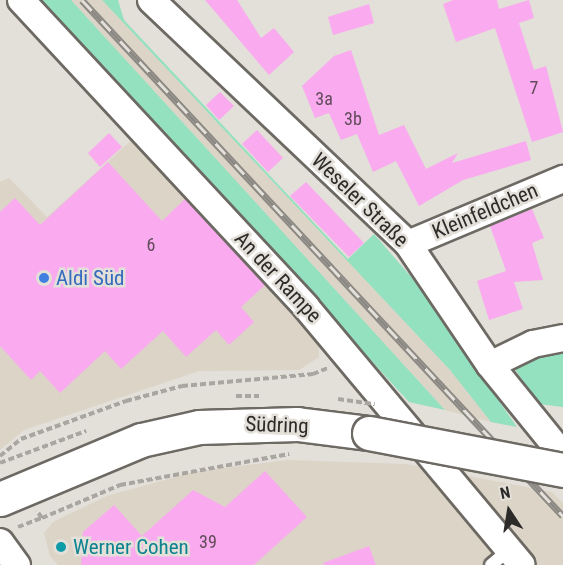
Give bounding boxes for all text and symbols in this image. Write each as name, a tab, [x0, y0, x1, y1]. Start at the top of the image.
house number: 7	[530, 77, 538, 99]
house number: 3a	[315, 88, 333, 110]
house number: 3b	[344, 108, 362, 130]
street label: Weseler Straße	[306, 148, 414, 252]
street label: Kleinfeldchen	[428, 177, 542, 245]
street label: An der Rampe	[229, 226, 327, 328]
house number: 6	[147, 234, 155, 256]
place label: Aldi Süd	[56, 265, 124, 291]
marker: Aldi Süd	[37, 271, 51, 285]
street label: Südring	[245, 411, 309, 439]
north arrow	[479, 481, 539, 541]
text: N	[498, 483, 512, 503]
house number: 39	[199, 531, 217, 553]
place label: Werner Cohen	[73, 534, 189, 560]
marker: Werner Cohen	[54, 540, 68, 554]

